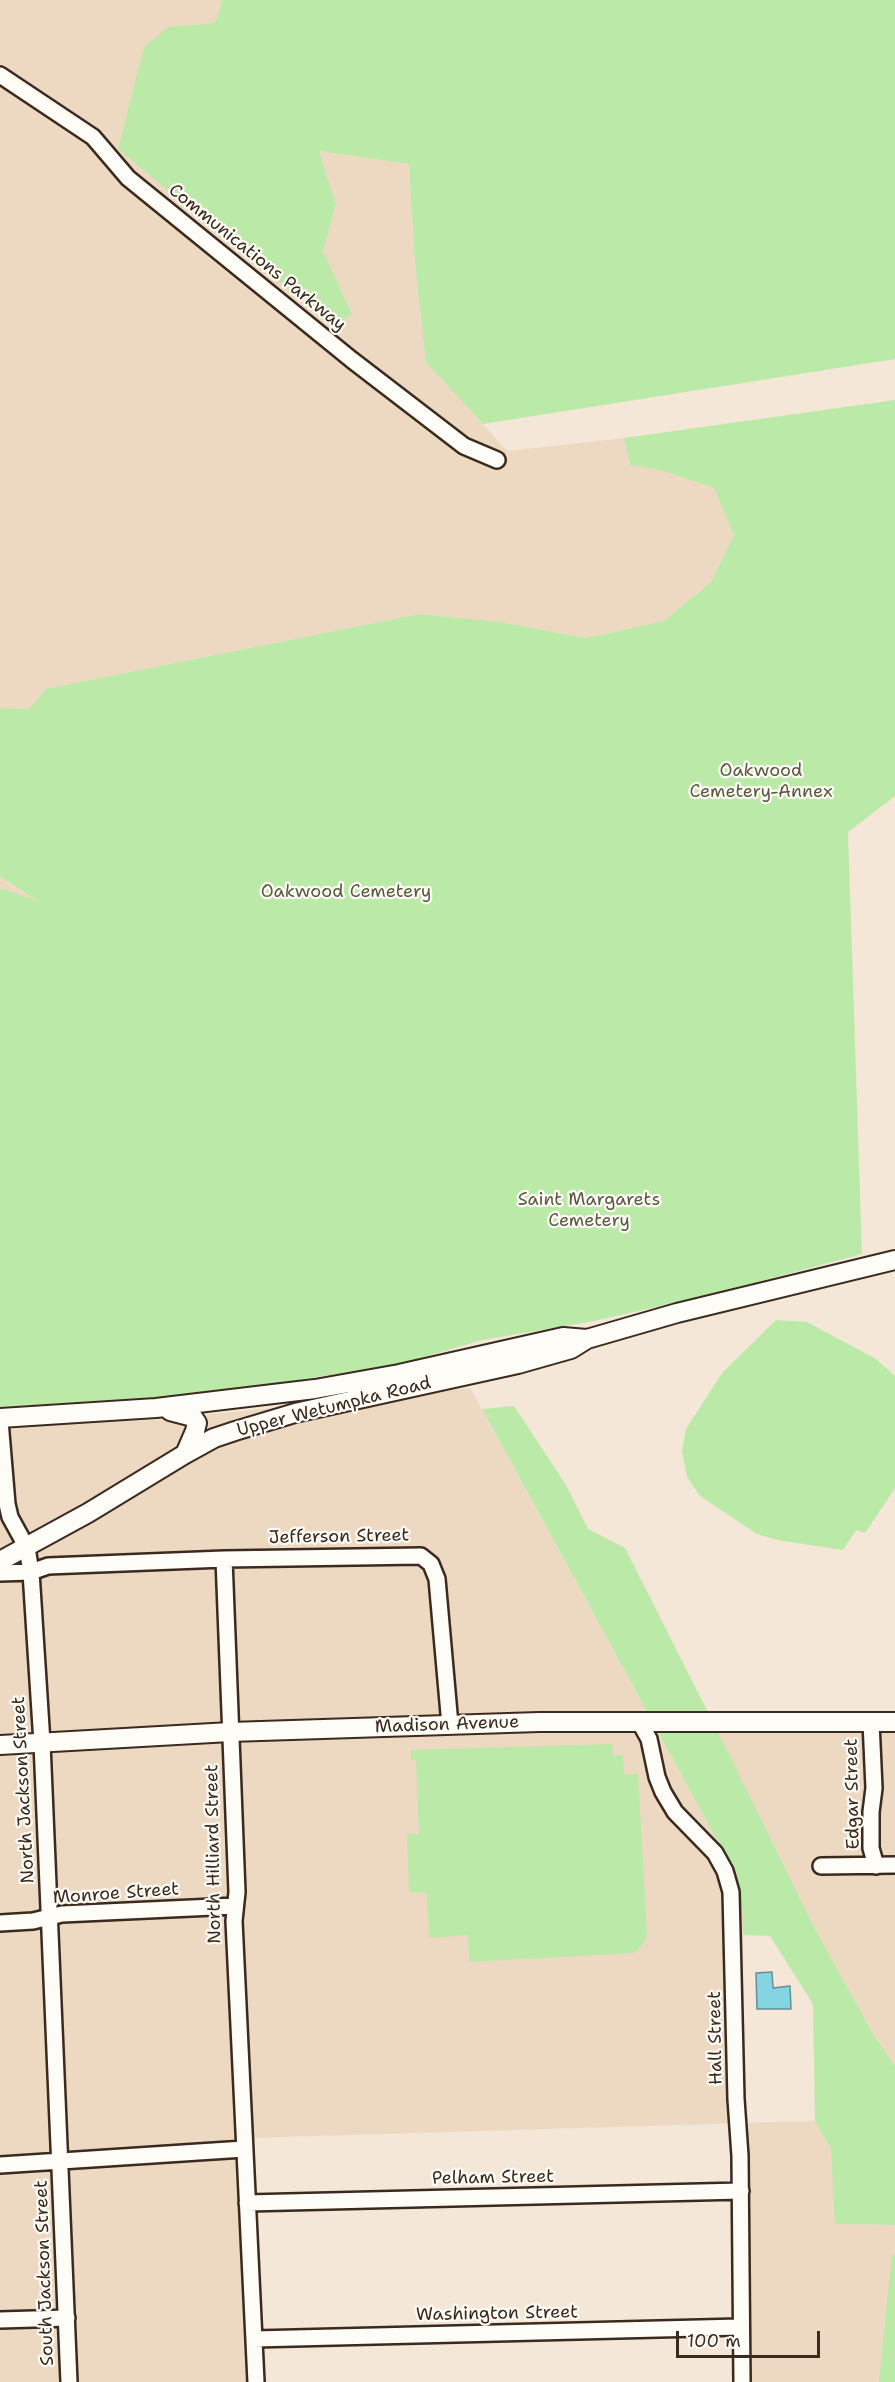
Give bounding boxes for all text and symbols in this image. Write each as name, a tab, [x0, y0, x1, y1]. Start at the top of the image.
street label: Communications Parkway	[164, 180, 350, 336]
park label: Oakwood Cemetery-Annex	[689, 760, 833, 802]
park label: Oakwood Cemetery	[261, 881, 431, 903]
park label: Saint Margarets Cemetery	[518, 1189, 660, 1232]
street label: Upper Wetumpka Road	[235, 1372, 433, 1442]
street label: Jefferson Street	[269, 1525, 409, 1549]
street label: North Jackson Street	[8, 1696, 40, 1884]
street label: Madison Avenue	[374, 1712, 520, 1738]
street label: Edgar Street	[841, 1738, 865, 1850]
street label: North Hilliard Street	[202, 1764, 226, 1944]
street label: Monroe Street	[52, 1879, 180, 1909]
street label: Hall Street	[704, 1991, 728, 2085]
street label: Pelham Street	[432, 2166, 554, 2190]
street label: South Jackson Street	[31, 2180, 59, 2366]
street label: Washington Street	[416, 2302, 578, 2326]
scale bar	[679, 2319, 823, 2357]
text: 100 m	[687, 2329, 741, 2353]

